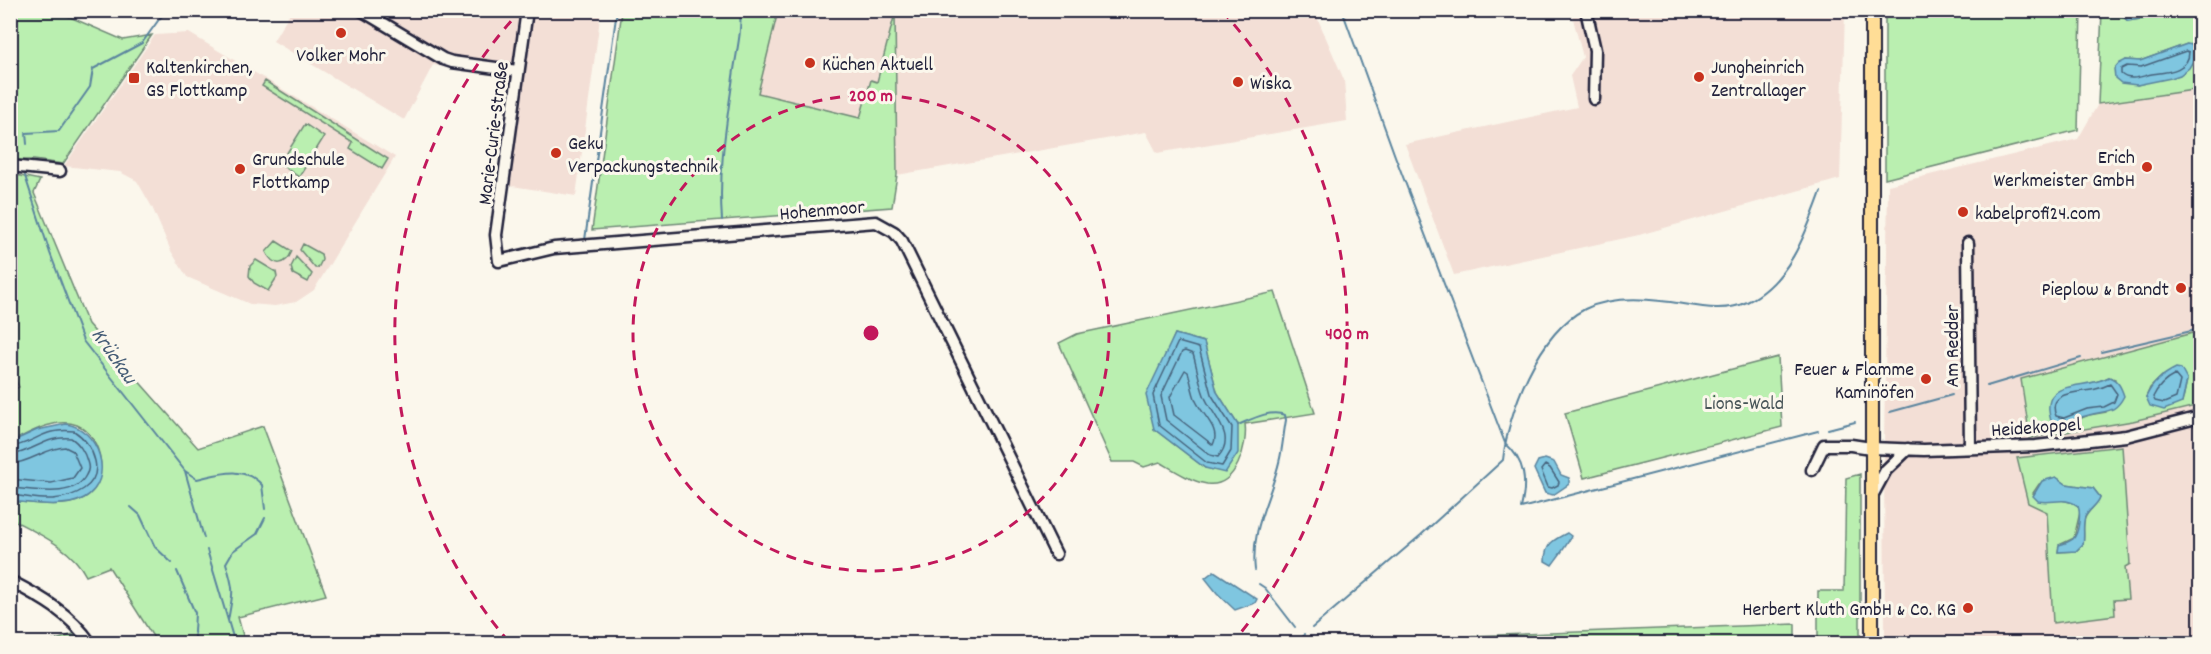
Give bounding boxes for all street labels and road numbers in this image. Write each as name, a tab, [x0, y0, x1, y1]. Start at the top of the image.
street label: Marie-Curie-Straße	[472, 60, 518, 207]
street label: Hohenmoor	[779, 194, 867, 230]
street label: Am Redder	[1940, 304, 1968, 387]
street label: Heidekoppel	[1990, 412, 2082, 446]

